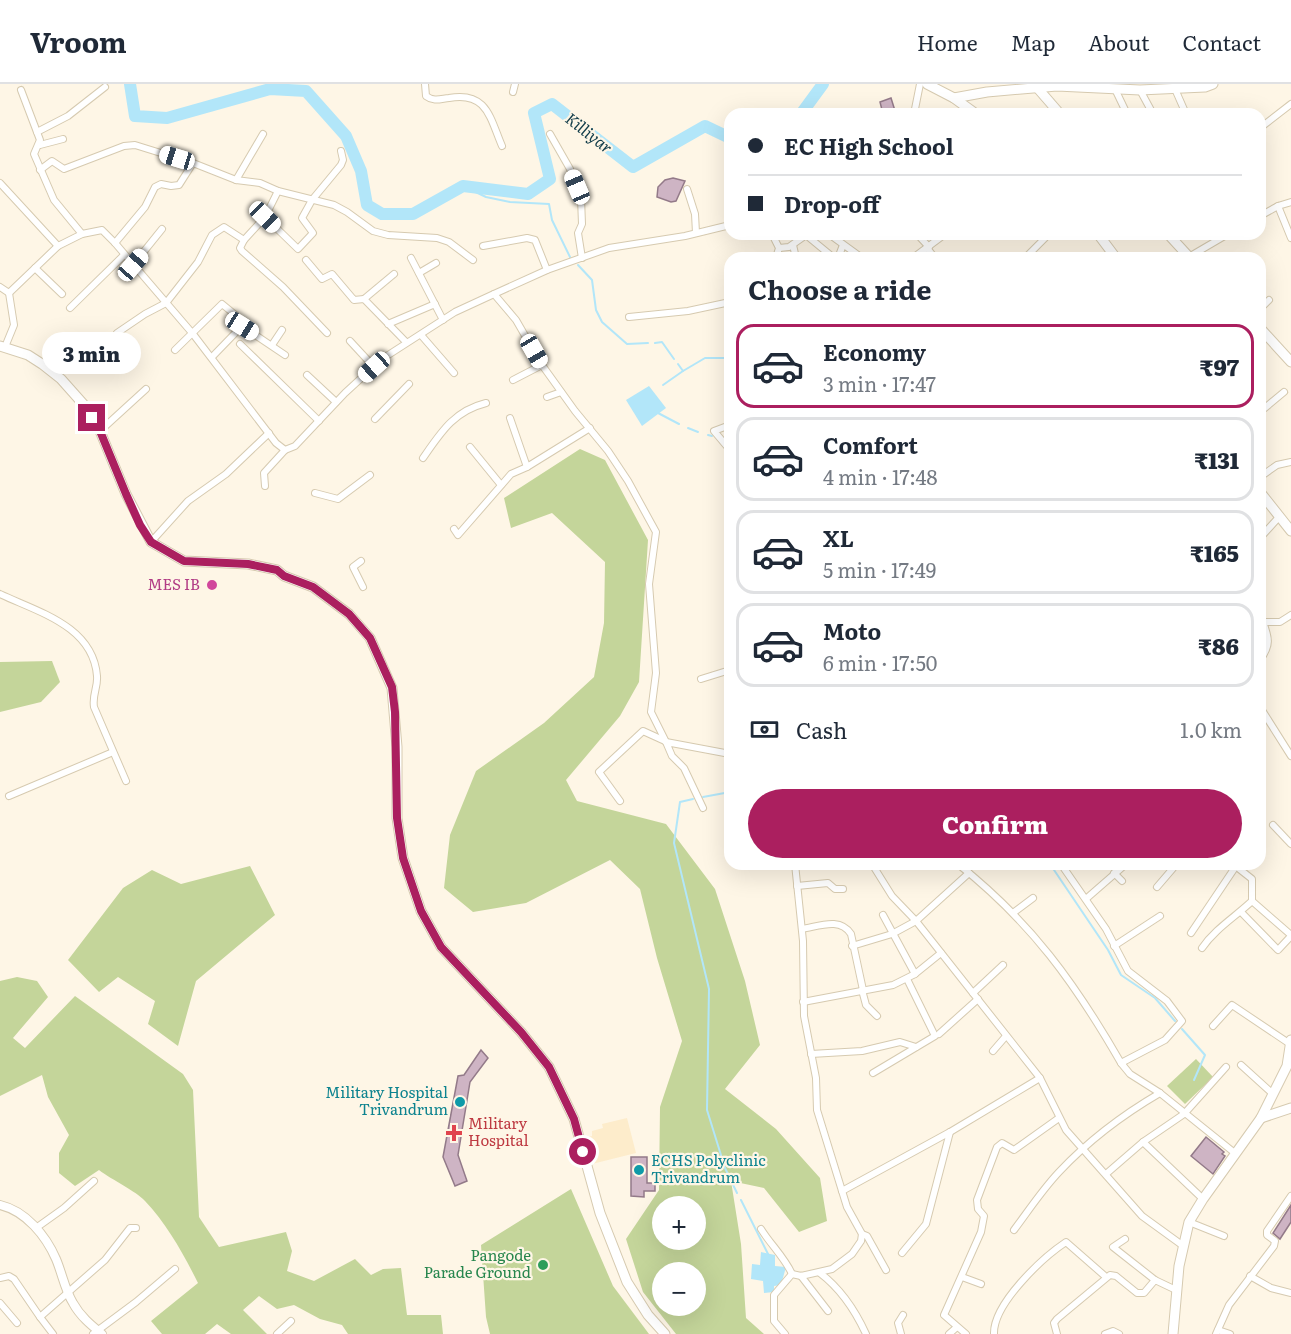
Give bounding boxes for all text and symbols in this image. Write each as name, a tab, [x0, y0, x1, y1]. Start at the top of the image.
text: Vroom	[30, 20, 127, 62]
text: Home	[917, 26, 978, 57]
text: Map	[1011, 26, 1055, 57]
text: About	[1088, 26, 1150, 57]
text: Contact	[1183, 26, 1261, 57]
water label: Killiyar	[561, 106, 618, 158]
text: EC High School	[784, 129, 954, 162]
car	[157, 144, 197, 172]
car	[562, 167, 592, 207]
text: Drop-off	[784, 187, 880, 220]
car	[246, 198, 284, 236]
car	[114, 246, 152, 284]
text: Choose a ride	[748, 268, 931, 308]
car	[222, 309, 262, 343]
callout: 3 min	[42, 331, 142, 373]
car	[517, 331, 551, 371]
text: Economy	[823, 335, 926, 368]
text: 3 min	[63, 338, 120, 368]
icon: car	[751, 339, 805, 393]
car	[355, 348, 393, 386]
text: ₹97	[1200, 350, 1239, 383]
text: 3 min · 17:47	[823, 368, 936, 398]
route end	[78, 404, 105, 431]
text: Comfort	[823, 428, 918, 461]
icon: car	[751, 432, 805, 486]
text: ₹131	[1194, 443, 1239, 476]
text: 4 min · 17:48	[823, 461, 938, 491]
text: XL	[823, 521, 854, 554]
icon: car	[751, 525, 805, 579]
text: ₹165	[1190, 536, 1239, 569]
text: 5 min · 17:49	[823, 554, 936, 584]
place label: MES IB	[147, 572, 200, 595]
marker: MES IB	[205, 578, 219, 592]
text: Moto	[823, 614, 881, 647]
icon: car	[751, 618, 805, 672]
text: ₹86	[1198, 629, 1239, 662]
text: 6 min · 17:50	[823, 647, 937, 677]
icon: cash	[748, 713, 781, 746]
text: Cash	[796, 713, 847, 746]
text: 1.0 km	[1180, 714, 1242, 744]
button: Confirm	[748, 789, 1242, 858]
place label: Military Hospital Trivandrum	[325, 1080, 448, 1120]
marker: Military Hospital Trivandrum	[453, 1095, 467, 1109]
place label: Military Hospital	[468, 1111, 529, 1151]
marker: Military Hospital	[445, 1124, 463, 1142]
route start	[569, 1138, 596, 1165]
place label: ECHS Polyclinic Trivandrum	[651, 1148, 766, 1188]
marker: ECHS Polyclinic Trivandrum	[632, 1163, 646, 1177]
map controls	[652, 1196, 706, 1316]
button: +	[652, 1196, 706, 1250]
place label: Pangode Parade Ground	[424, 1243, 531, 1283]
marker: Pangode Parade Ground	[536, 1258, 550, 1272]
button: −	[652, 1262, 706, 1316]

